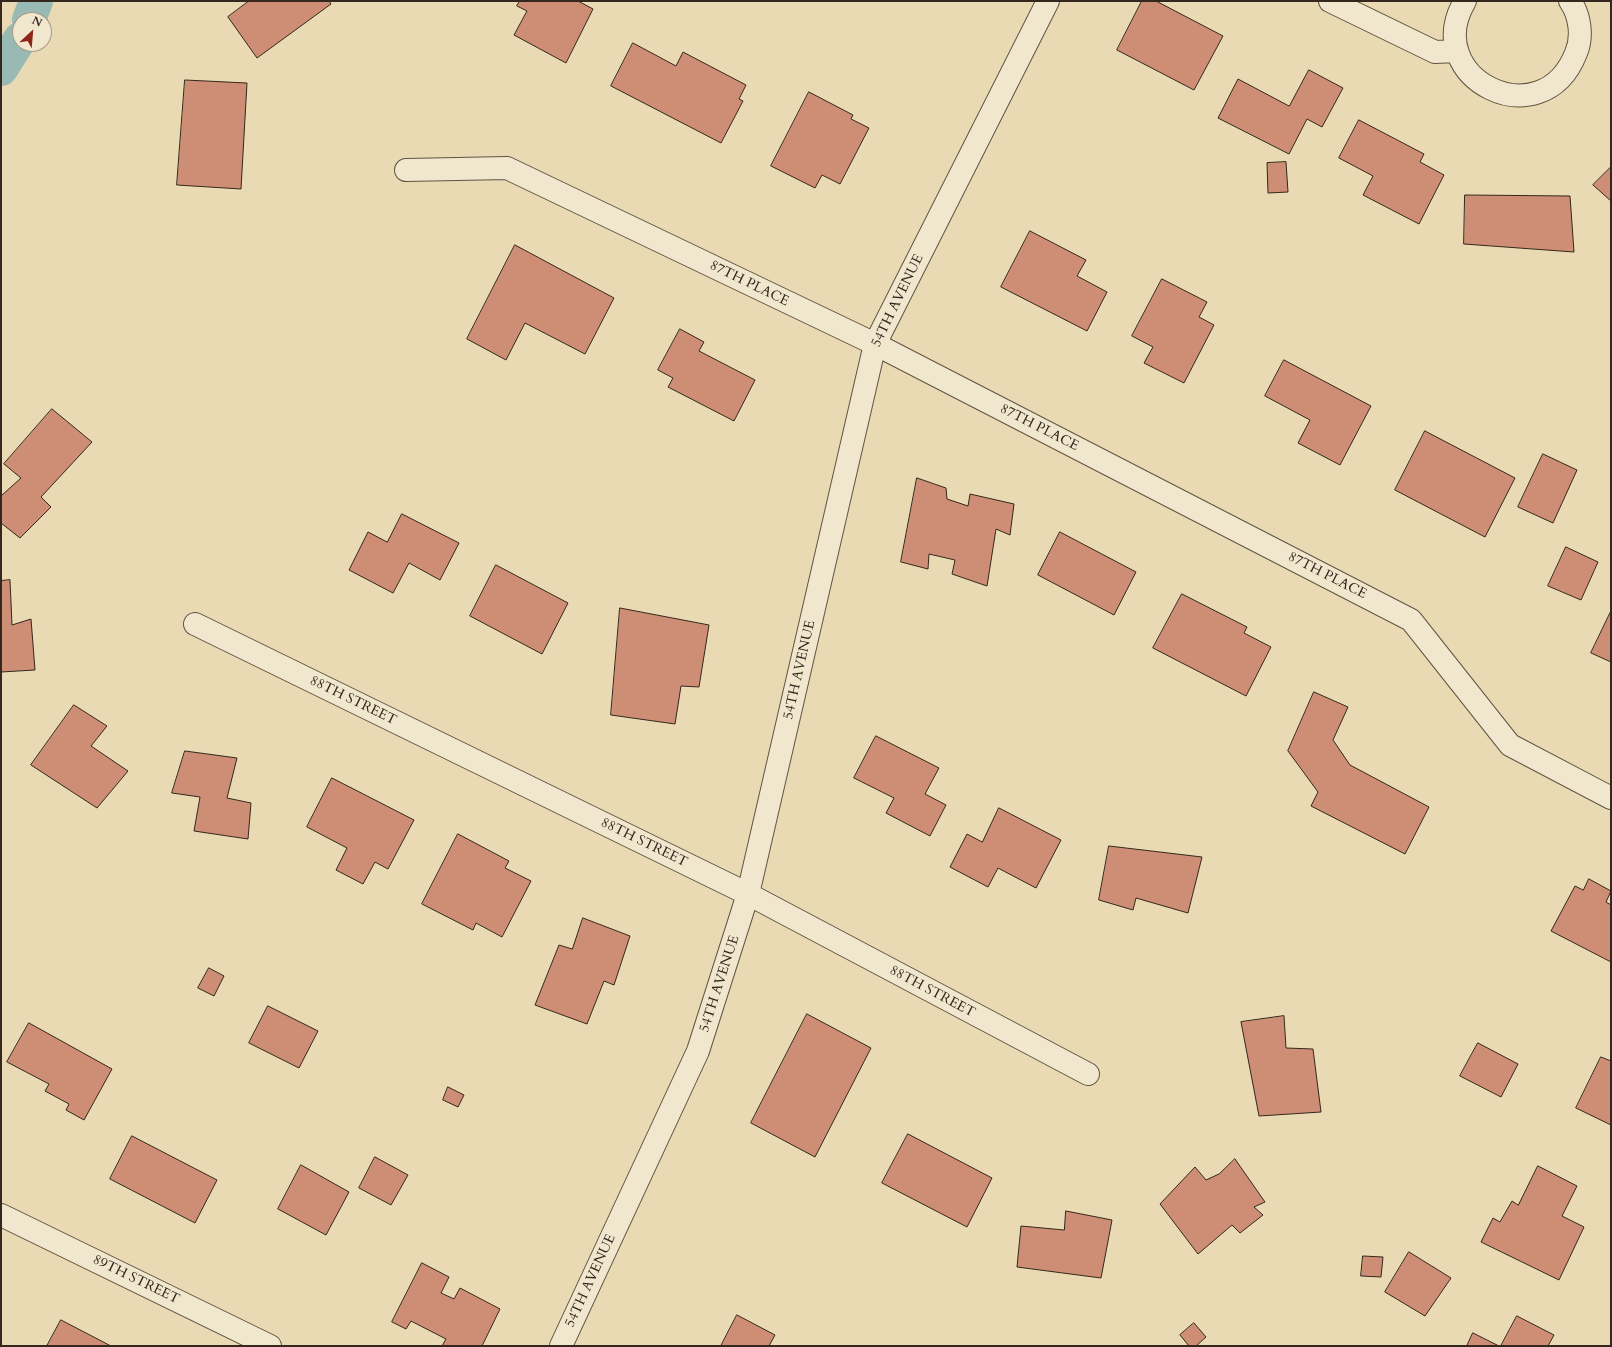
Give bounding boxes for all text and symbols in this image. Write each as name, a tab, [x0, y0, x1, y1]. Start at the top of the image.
north arrow	[12, 12, 52, 52]
text: N	[29, 13, 45, 30]
street label: 54TH AVENUE	[868, 252, 928, 350]
street label: 87TH PLACE	[707, 258, 791, 310]
street label: 87TH PLACE	[997, 401, 1081, 455]
street label: 87TH PLACE	[1285, 549, 1369, 603]
street label: 54TH AVENUE	[780, 619, 820, 721]
street label: 88TH STREET	[307, 673, 399, 729]
street label: 88TH STREET	[598, 815, 690, 871]
street label: 54TH AVENUE	[696, 933, 744, 1035]
street label: 88TH STREET	[886, 962, 978, 1022]
street label: 54TH AVENUE	[562, 1232, 620, 1330]
street label: 89TH STREET	[90, 1252, 182, 1308]

